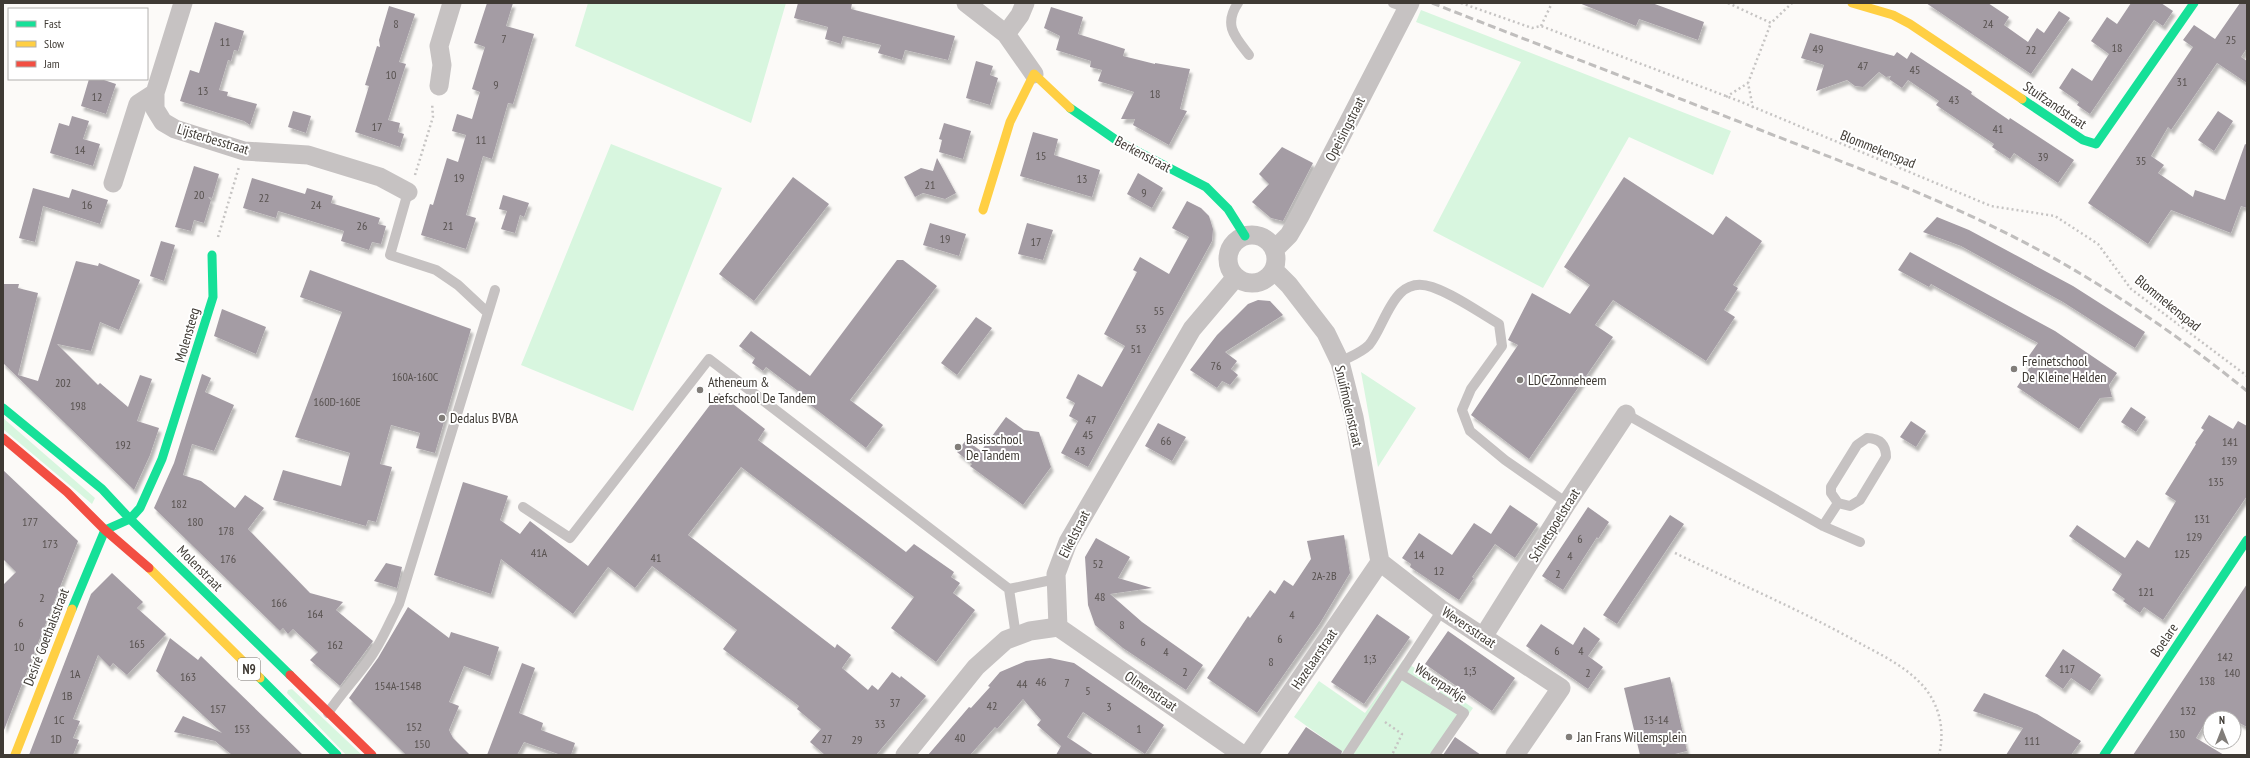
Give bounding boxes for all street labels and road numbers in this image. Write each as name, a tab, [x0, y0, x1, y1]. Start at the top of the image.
street label: Stuifzandstraat	[2020, 77, 2090, 133]
street label: Opeisingstraat	[1321, 94, 1369, 164]
street label: Lijsterbesstraat	[175, 120, 251, 158]
street label: Blommekenspad	[1838, 126, 1918, 172]
street label: Berkenstraat	[1112, 132, 1174, 176]
street label: Blommekenspad	[2131, 271, 2205, 335]
street label: Molensteeg	[171, 306, 203, 364]
street label: Snuifmolenstraat	[1331, 364, 1367, 448]
street label: Schietspoelstraat	[1524, 485, 1584, 565]
street label: Eikelstraat	[1054, 507, 1094, 561]
street label: Molenstraat	[173, 541, 227, 595]
street label: Desiré Goethalsstraat	[19, 585, 73, 688]
street label: Weversstraat	[1438, 602, 1500, 652]
street label: Boelare	[2146, 619, 2182, 660]
street label: Hazelaarstraat	[1287, 625, 1341, 693]
road number: N9	[238, 658, 260, 680]
street label: Weverparkje	[1411, 659, 1471, 707]
street label: Olmenstraat	[1121, 667, 1181, 715]

